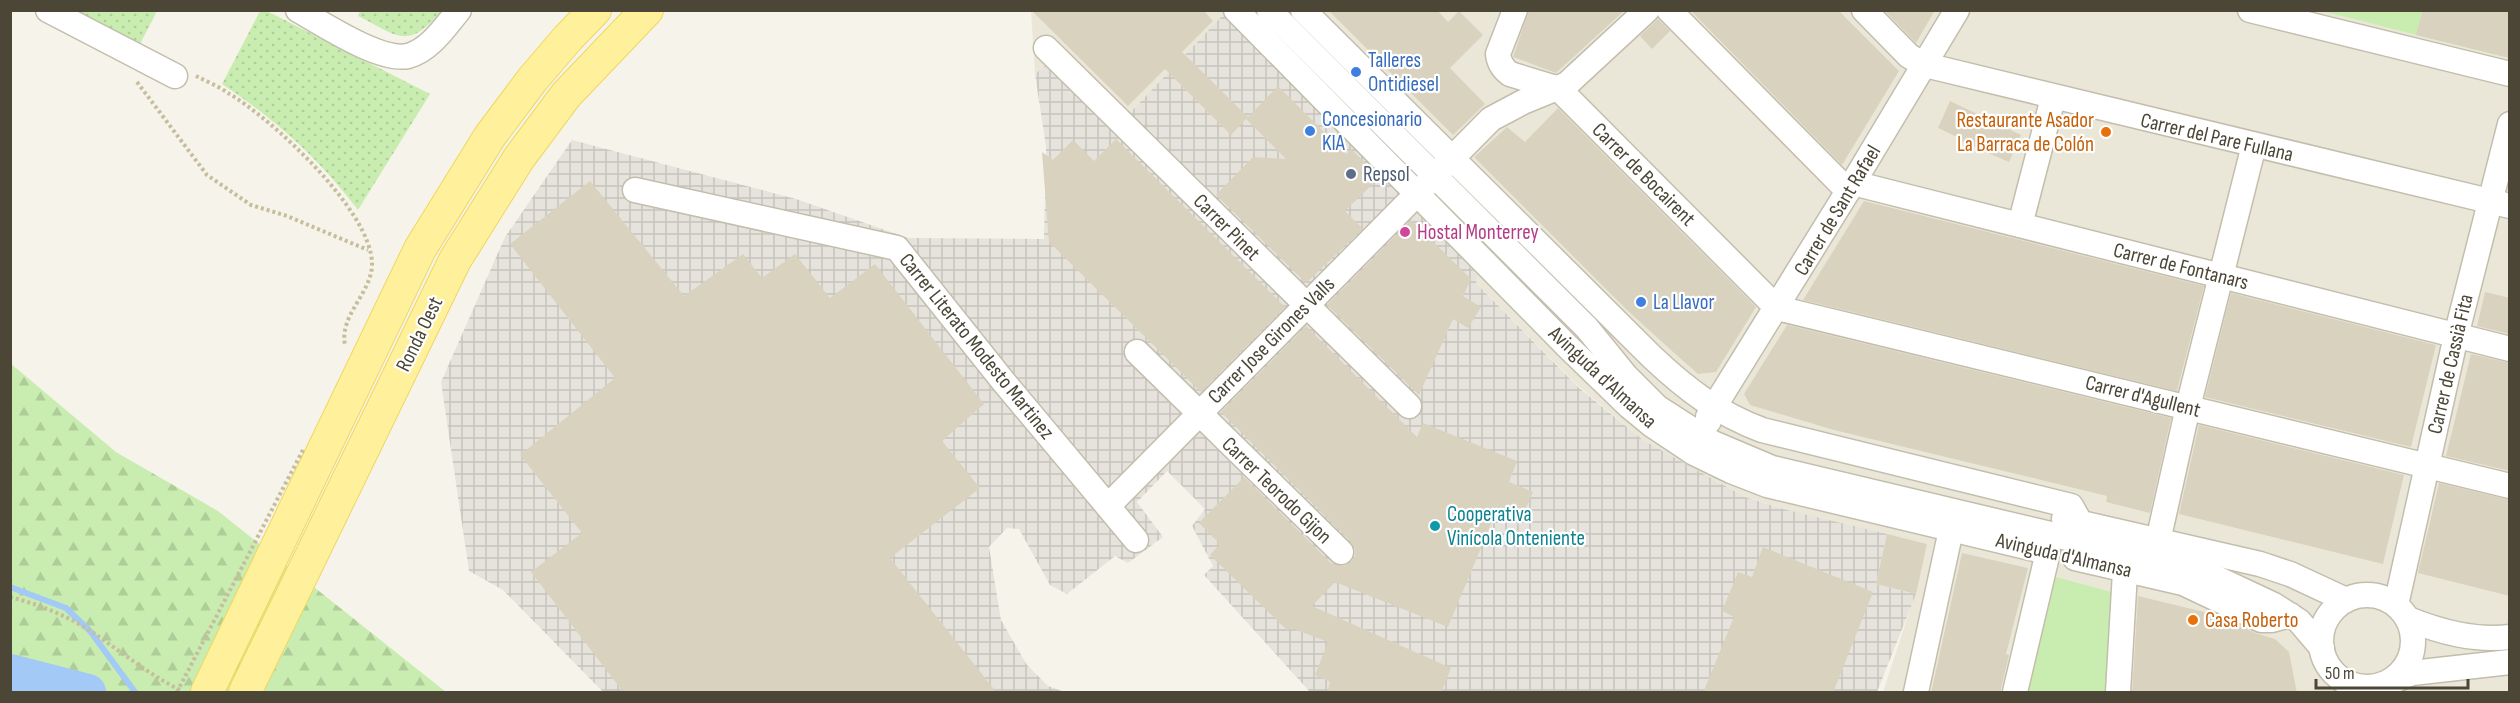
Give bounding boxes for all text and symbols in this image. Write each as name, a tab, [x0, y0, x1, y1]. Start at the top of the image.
place label: Talleres Ontidiesel	[1368, 48, 1439, 97]
marker: Talleres Ontidiesel	[1349, 65, 1363, 79]
place label: Concesionario KIA	[1322, 107, 1422, 156]
place label: Restaurante Asador La Barraca de Colón	[1956, 108, 2094, 157]
street label: Carrer del Pare Fullana	[2138, 108, 2296, 167]
street label: Carrer de Bocairent	[1587, 117, 1701, 231]
marker: Concesionario KIA	[1303, 124, 1317, 138]
marker: Restaurante Asador La Barraca de Colón	[2099, 125, 2113, 139]
street label: Carrer de Sant Rafael	[1789, 141, 1886, 280]
place label: Repsol	[1363, 162, 1410, 187]
marker: Repsol	[1344, 167, 1358, 181]
street label: Carrer Pinet	[1188, 189, 1265, 266]
place label: Hostal Monterrey	[1417, 220, 1539, 245]
marker: Hostal Monterrey	[1398, 225, 1412, 239]
street label: Carrer de Fontanars	[2111, 238, 2251, 295]
street label: Carrer Literato Modesto Martinez	[894, 248, 1060, 445]
street label: Carrer Jose Girones Valls	[1203, 272, 1340, 409]
place label: La Llavor	[1653, 290, 1715, 315]
street label: Carrer de Cassià Fita	[2422, 292, 2479, 436]
street label: Ronda Oest	[391, 293, 448, 376]
marker: La Llavor	[1634, 295, 1648, 309]
street label: Avinguda d'Almansa	[1543, 320, 1662, 434]
street label: Carrer d'Agullent	[2083, 370, 2203, 423]
street label: Carrer Teorodo Gijon	[1217, 432, 1337, 549]
place label: Cooperativa Vinícola Onteniente	[1447, 502, 1585, 551]
marker: Cooperativa Vinícola Onteniente	[1428, 519, 1442, 533]
street label: Avinguda d'Almansa	[1993, 528, 2134, 583]
place label: Casa Roberto	[2205, 608, 2298, 633]
marker: Casa Roberto	[2186, 613, 2200, 627]
scale bar	[2316, 652, 2468, 690]
text: 50 m	[2325, 663, 2355, 684]

